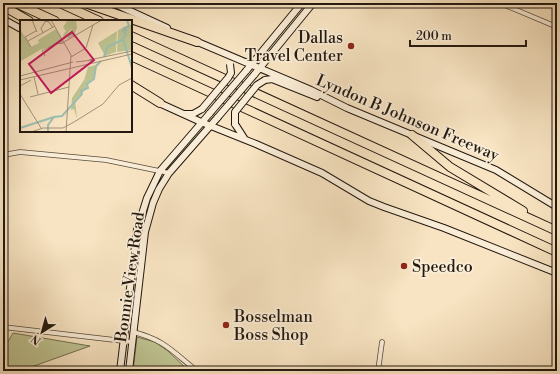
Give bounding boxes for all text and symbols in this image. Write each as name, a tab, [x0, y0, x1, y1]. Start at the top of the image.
inset map	[20, 20, 132, 132]
scale bar	[410, 22, 526, 48]
place label: Dallas Travel Center	[245, 28, 343, 66]
text: 200 m	[416, 29, 452, 44]
marker: Dallas Travel Center	[346, 41, 356, 51]
street label: Lyndon B Johnson Freeway	[313, 70, 502, 166]
street label: Bonnie View Road	[111, 211, 149, 344]
place label: Speedco	[412, 257, 473, 277]
marker: Speedco	[399, 261, 409, 271]
place label: Bosselman Boss Shop	[233, 307, 313, 345]
north arrow	[22, 312, 62, 352]
marker: Bosselman Boss Shop	[221, 320, 231, 330]
text: N	[29, 331, 44, 347]

